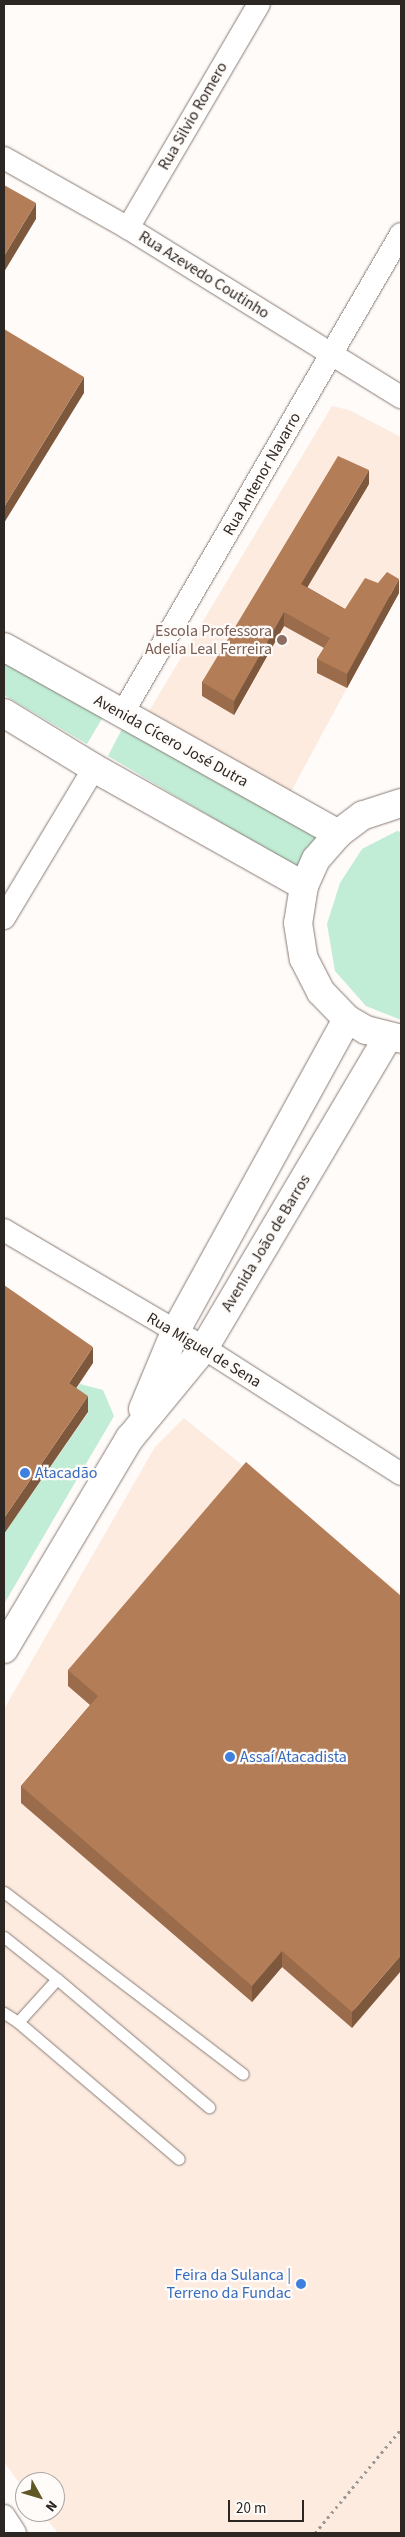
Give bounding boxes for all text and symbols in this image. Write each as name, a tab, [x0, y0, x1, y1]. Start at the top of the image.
street label: Rua Silvio Romero	[154, 58, 232, 174]
street label: Rua Azevedo Coutinho	[135, 227, 273, 323]
street label: Rua Antenor Navarro	[219, 409, 305, 539]
place label: Escola Professora Adelia Leal Ferreira	[145, 621, 272, 659]
marker: Escola Professora Adelia Leal Ferreira	[276, 634, 288, 646]
street label: Avenida Cícero José Dutra	[91, 691, 251, 791]
street label: Avenida João de Barros	[217, 1171, 315, 1315]
street label: Rua Miguel de Sena	[143, 1308, 265, 1392]
place label: Atacadão	[35, 1463, 97, 1483]
marker: Atacadão	[19, 1467, 31, 1479]
place label: Assaí Atacadista	[240, 1747, 347, 1767]
marker: Assaí Atacadista	[224, 1751, 236, 1763]
place label: Feira da Sulanca | Terreno da Fundac	[167, 2265, 291, 2303]
marker: Feira da Sulanca | Terreno da Fundac	[295, 2278, 307, 2290]
north arrow	[15, 2472, 65, 2522]
scale bar	[230, 2490, 306, 2522]
text: N	[40, 2496, 62, 2516]
text: 20 m	[236, 2498, 266, 2519]

